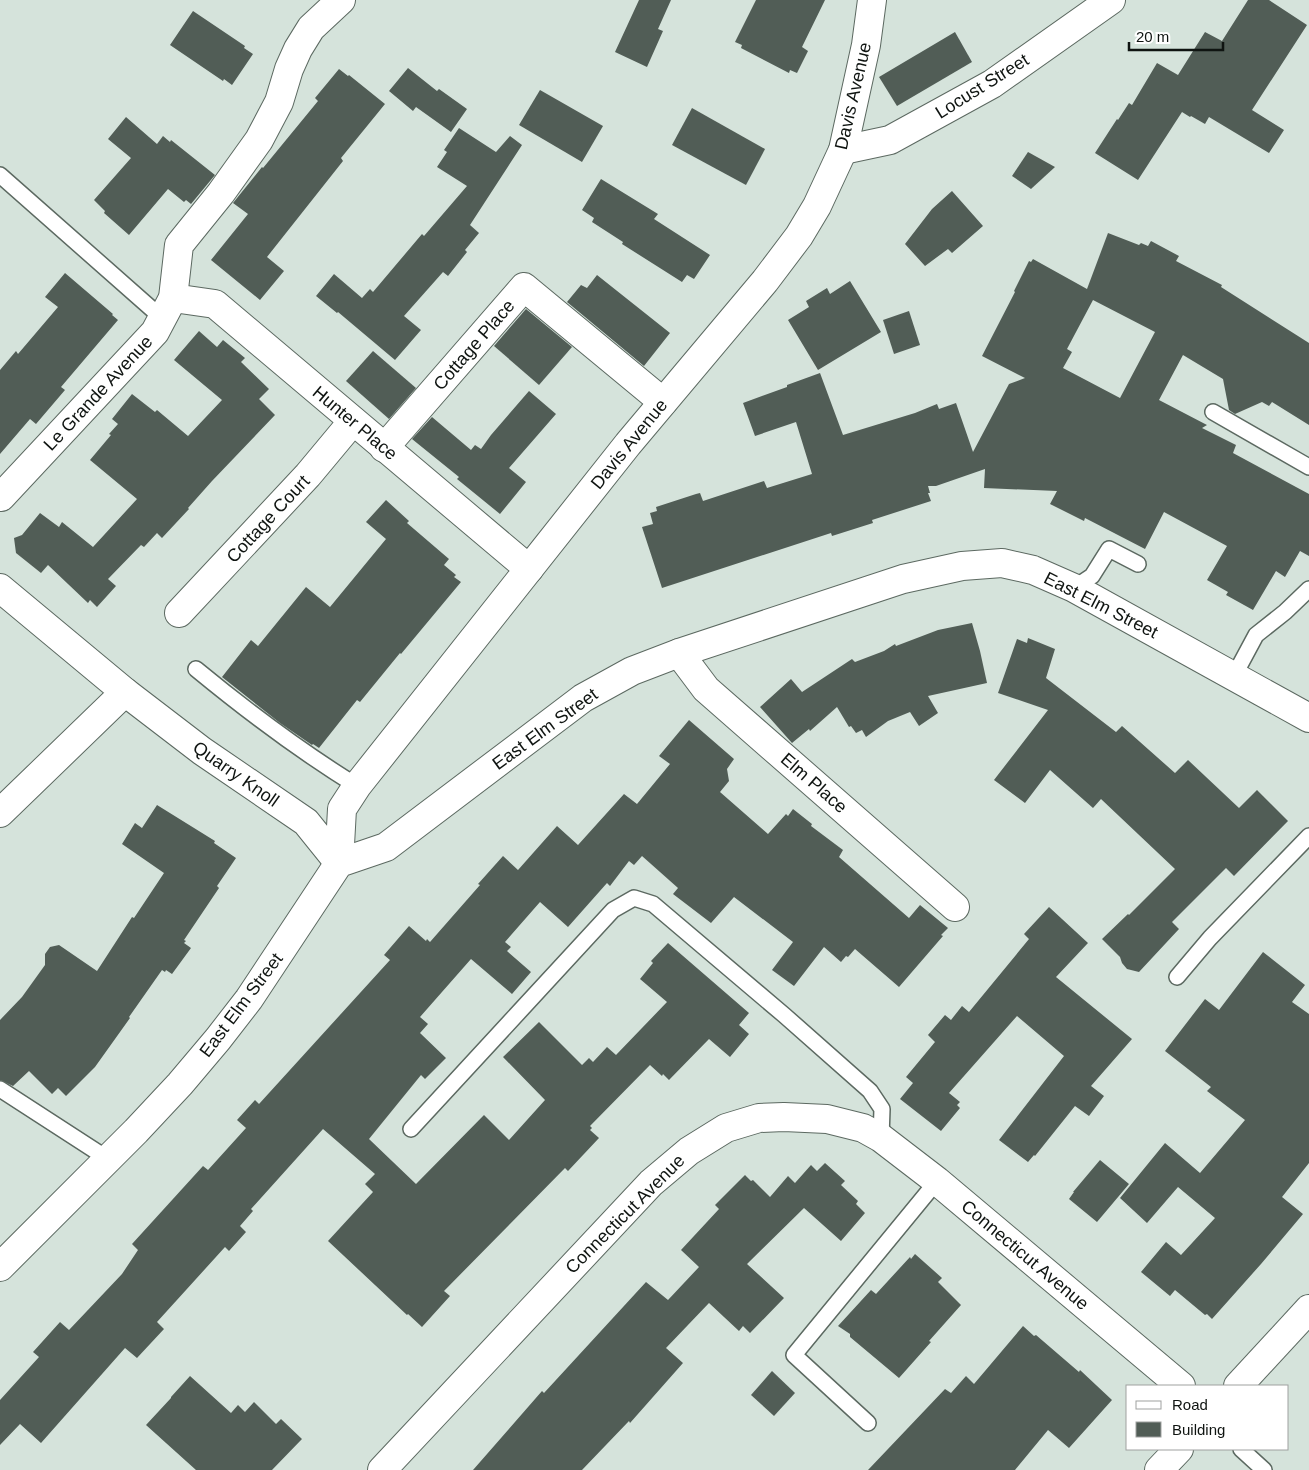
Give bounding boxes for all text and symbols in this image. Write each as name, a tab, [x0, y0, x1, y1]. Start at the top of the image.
scale bar	[1129, 20, 1223, 52]
text: 20 m	[1136, 28, 1169, 45]
street label: Davis Avenue	[831, 40, 875, 152]
street label: Locust Street	[932, 49, 1032, 123]
street label: Cottage Place	[429, 296, 519, 394]
street label: Le Grande Avenue	[40, 331, 156, 455]
street label: Hunter Place	[309, 382, 401, 464]
street label: Davis Avenue	[587, 395, 671, 493]
street label: Cottage Court	[222, 471, 314, 567]
street label: East Elm Street	[1041, 568, 1161, 642]
street label: East Elm Street	[489, 684, 601, 774]
street label: Quarry Knoll	[189, 737, 283, 811]
street label: Elm Place	[777, 749, 851, 817]
street label: East Elm Street	[195, 949, 287, 1061]
street label: Connecticut Avenue	[561, 1150, 689, 1278]
street label: Connecticut Avenue	[957, 1196, 1093, 1314]
legend	[1126, 1385, 1289, 1450]
text: Road	[1172, 1396, 1208, 1413]
text: Building	[1172, 1421, 1225, 1438]

